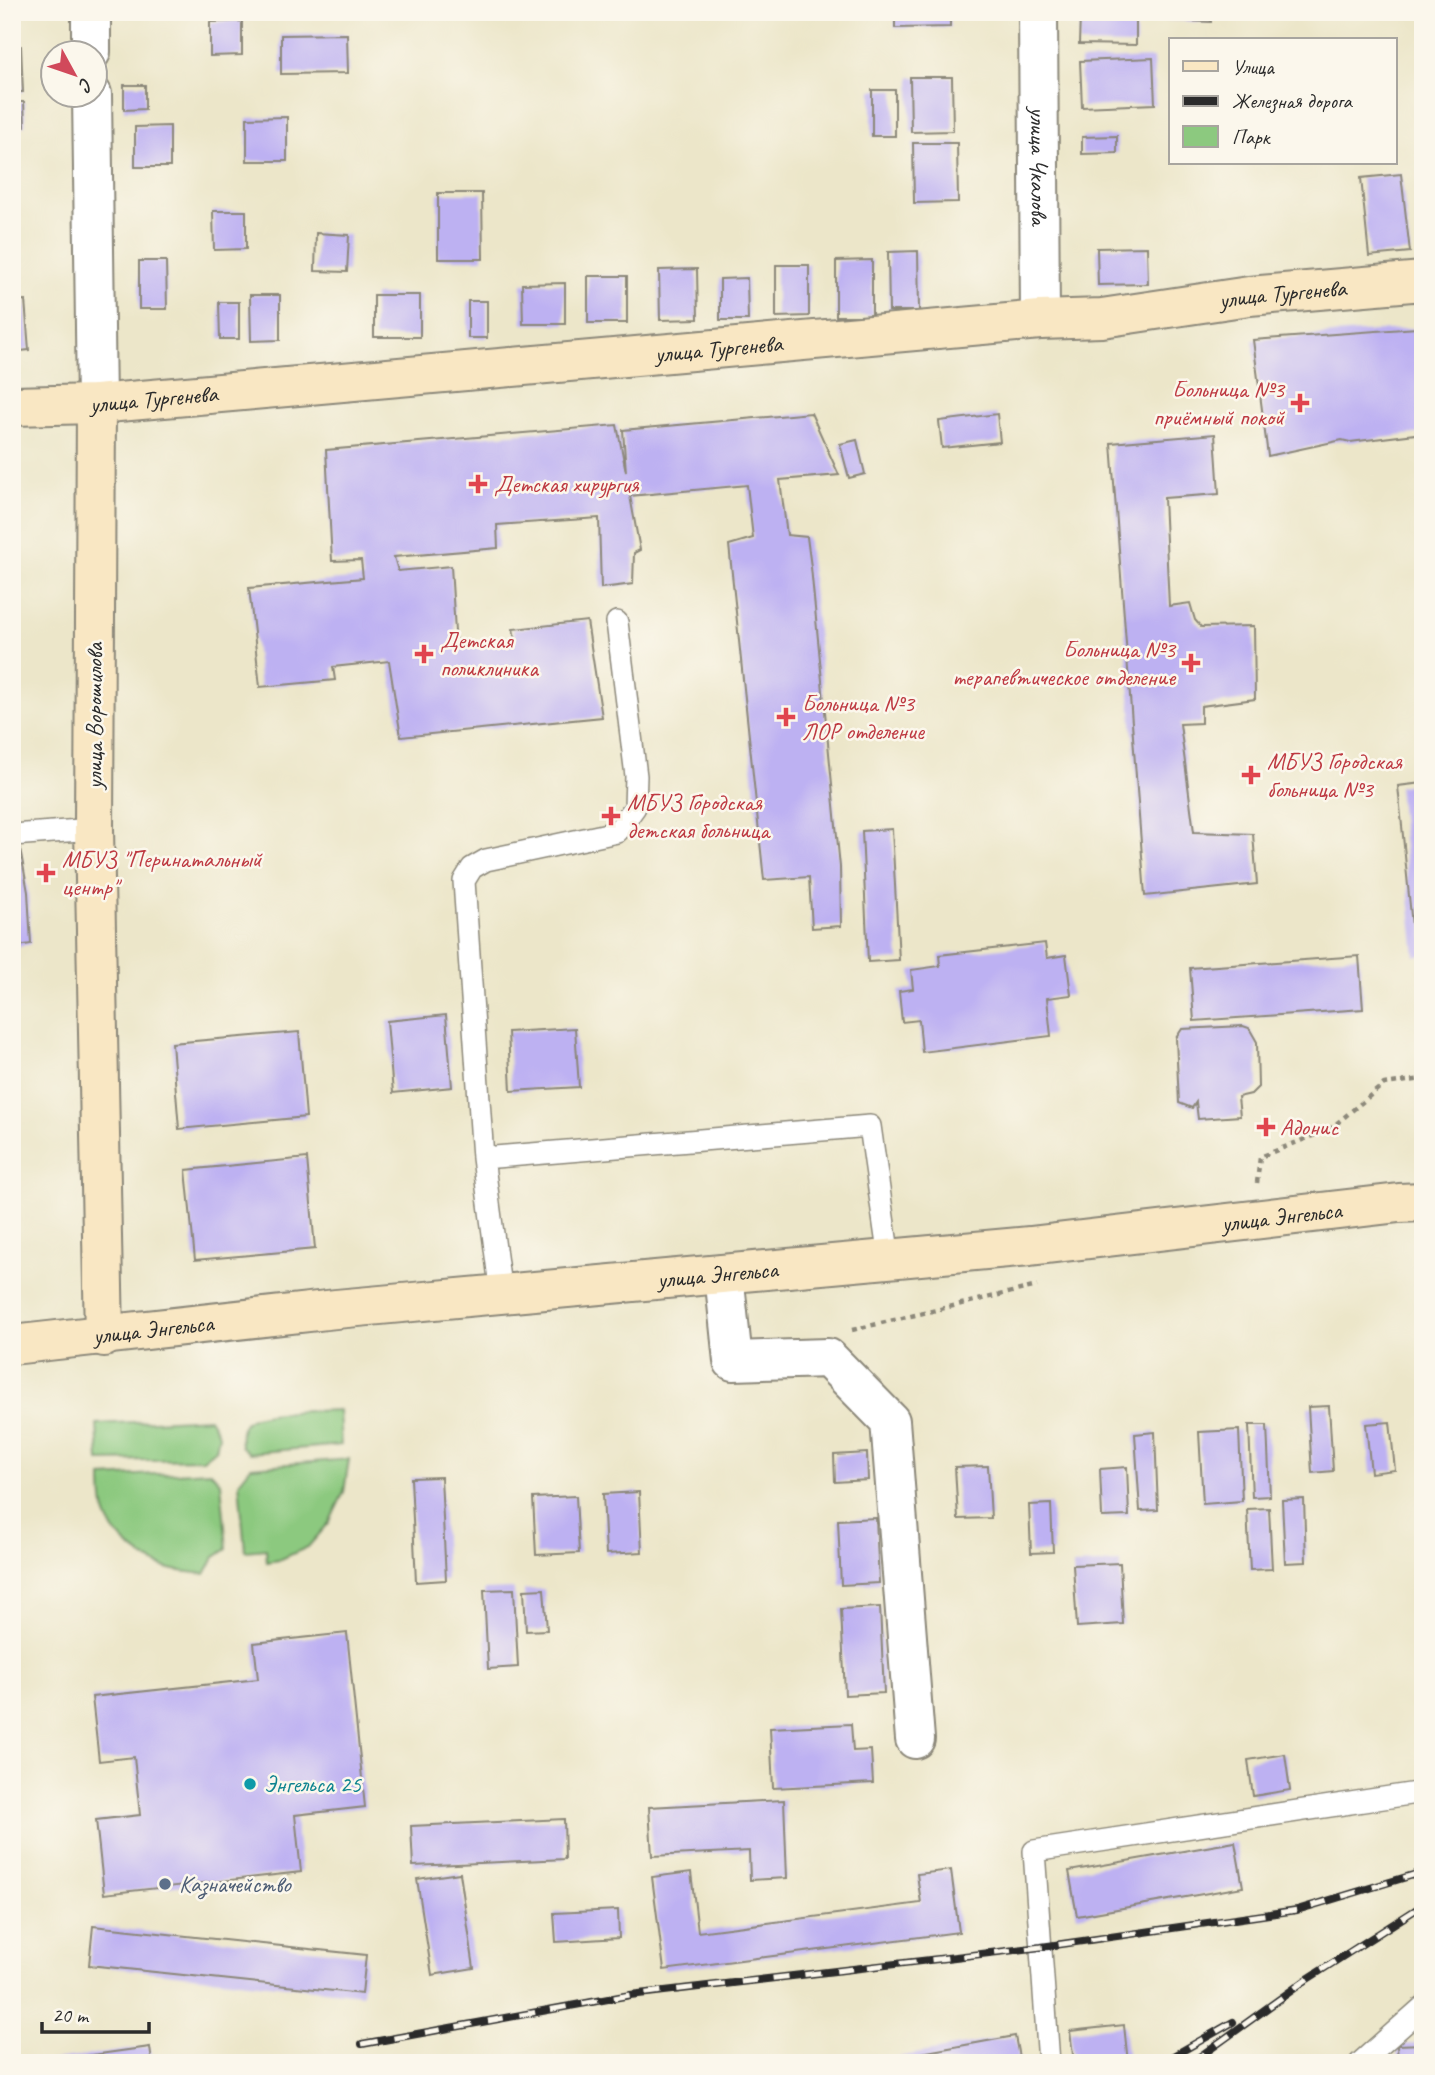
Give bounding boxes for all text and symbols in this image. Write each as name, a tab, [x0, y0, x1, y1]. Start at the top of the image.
north arrow	[38, 38, 108, 108]
legend	[1169, 38, 1396, 164]
text: Улица	[1232, 54, 1275, 80]
text: С	[72, 73, 98, 98]
text: Железная дорога	[1232, 88, 1353, 114]
street label: улица Чкалова	[1024, 105, 1054, 227]
text: Парк	[1232, 124, 1272, 150]
street label: улица Тургенева	[1215, 273, 1349, 316]
street label: улица Тургенева	[652, 328, 785, 369]
place label: Больница №3 приёмный покой	[1153, 374, 1286, 432]
street label: улица Тургенева	[88, 378, 220, 419]
marker: Больница №3 приёмный покой	[1290, 393, 1310, 413]
place label: Детская хирургия	[494, 469, 640, 499]
marker: Детская хирургия	[468, 474, 488, 494]
place label: Детская поликлиника	[440, 625, 539, 683]
place label: Больница №3 терапевтическое отделение	[952, 634, 1177, 692]
street label: улица Ворошилова	[79, 641, 109, 791]
marker: Детская поликлиника	[414, 644, 434, 664]
marker: Больница №3 терапевтическое отделение	[1181, 653, 1201, 673]
place label: Больница №3 ЛОР отделение	[802, 688, 926, 746]
marker: Больница №3 ЛОР отделение	[776, 707, 796, 727]
place label: МБУЗ Городская больница №3	[1267, 746, 1403, 804]
marker: МБУЗ Городская больница №3	[1241, 765, 1261, 785]
place label: МБУЗ Городская детская больница	[627, 787, 771, 845]
marker: МБУЗ Городская детская больница	[601, 806, 621, 826]
place label: МБУЗ "Перинатальный центр"	[62, 844, 264, 902]
marker: МБУЗ "Перинатальный центр"	[36, 863, 56, 883]
place label: Адонис	[1280, 1112, 1339, 1142]
marker: Адонис	[1258, 1119, 1274, 1135]
street label: улица Энгельса	[1218, 1195, 1345, 1239]
street label: улица Энгельса	[654, 1254, 780, 1295]
street label: улица Энгельса	[89, 1308, 216, 1351]
place label: Энгельса 25	[264, 1769, 362, 1799]
marker: Энгельса 25	[242, 1776, 258, 1792]
place label: Казначейство	[179, 1869, 292, 1900]
marker: Казначейство	[157, 1876, 173, 1892]
scale bar	[42, 1991, 149, 2035]
text: 20 m	[52, 2002, 90, 2028]

